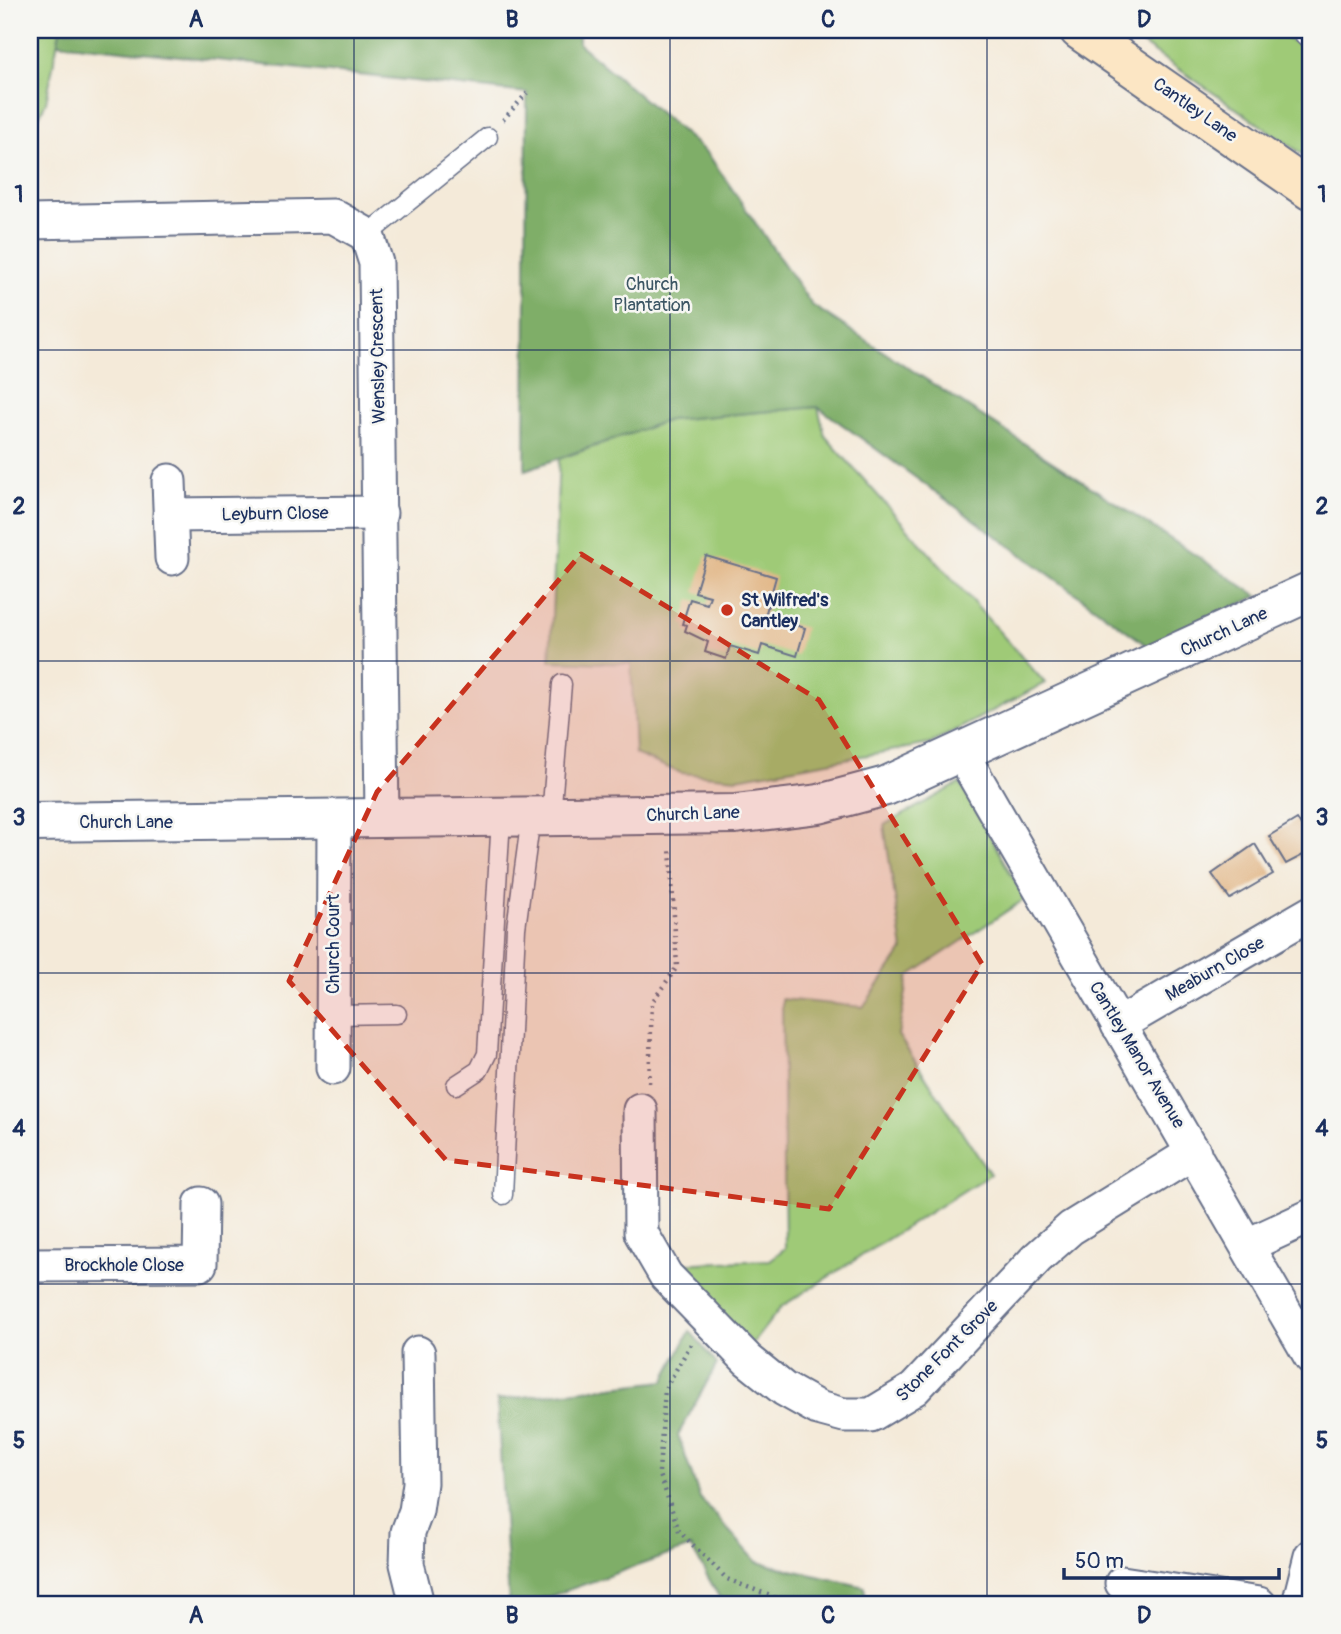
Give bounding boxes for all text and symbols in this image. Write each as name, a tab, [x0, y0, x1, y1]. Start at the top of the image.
text: A	[189, 5, 204, 34]
text: B	[505, 5, 519, 34]
text: C	[821, 5, 835, 34]
text: D	[1137, 5, 1151, 34]
street label: Cantley Lane	[1148, 72, 1242, 148]
text: 1	[15, 180, 24, 209]
text: 1	[1318, 180, 1327, 209]
park label: Church Plantation	[613, 273, 691, 317]
street label: Wensley Crescent	[365, 287, 391, 424]
text: 2	[13, 492, 26, 521]
text: 2	[1316, 492, 1329, 521]
street label: Leyburn Close	[221, 502, 329, 526]
place label: St Wilfred's Cantley	[741, 589, 829, 633]
marker: St Wilfred's Cantley	[719, 602, 735, 618]
street label: Church Lane	[1177, 602, 1271, 662]
street label: Church Lane	[646, 801, 740, 827]
text: 3	[13, 803, 25, 832]
text: 3	[1316, 803, 1328, 832]
street label: Church Lane	[79, 811, 173, 834]
street label: Church Court	[322, 893, 345, 994]
street label: Meaburn Close	[1161, 931, 1269, 1007]
street label: Cantley Manor Avenue	[1084, 977, 1190, 1133]
text: 4	[12, 1114, 26, 1143]
text: 4	[1315, 1114, 1329, 1143]
street label: Brockhole Close	[64, 1254, 184, 1277]
street label: Stone Font Grove	[891, 1295, 1003, 1407]
text: 5	[13, 1426, 25, 1455]
text: 5	[1316, 1426, 1328, 1455]
scale bar	[1064, 1536, 1280, 1580]
text: 50 m	[1075, 1548, 1124, 1575]
text: A	[189, 1601, 204, 1630]
text: B	[505, 1601, 519, 1630]
text: C	[821, 1601, 835, 1630]
text: D	[1137, 1601, 1151, 1630]

